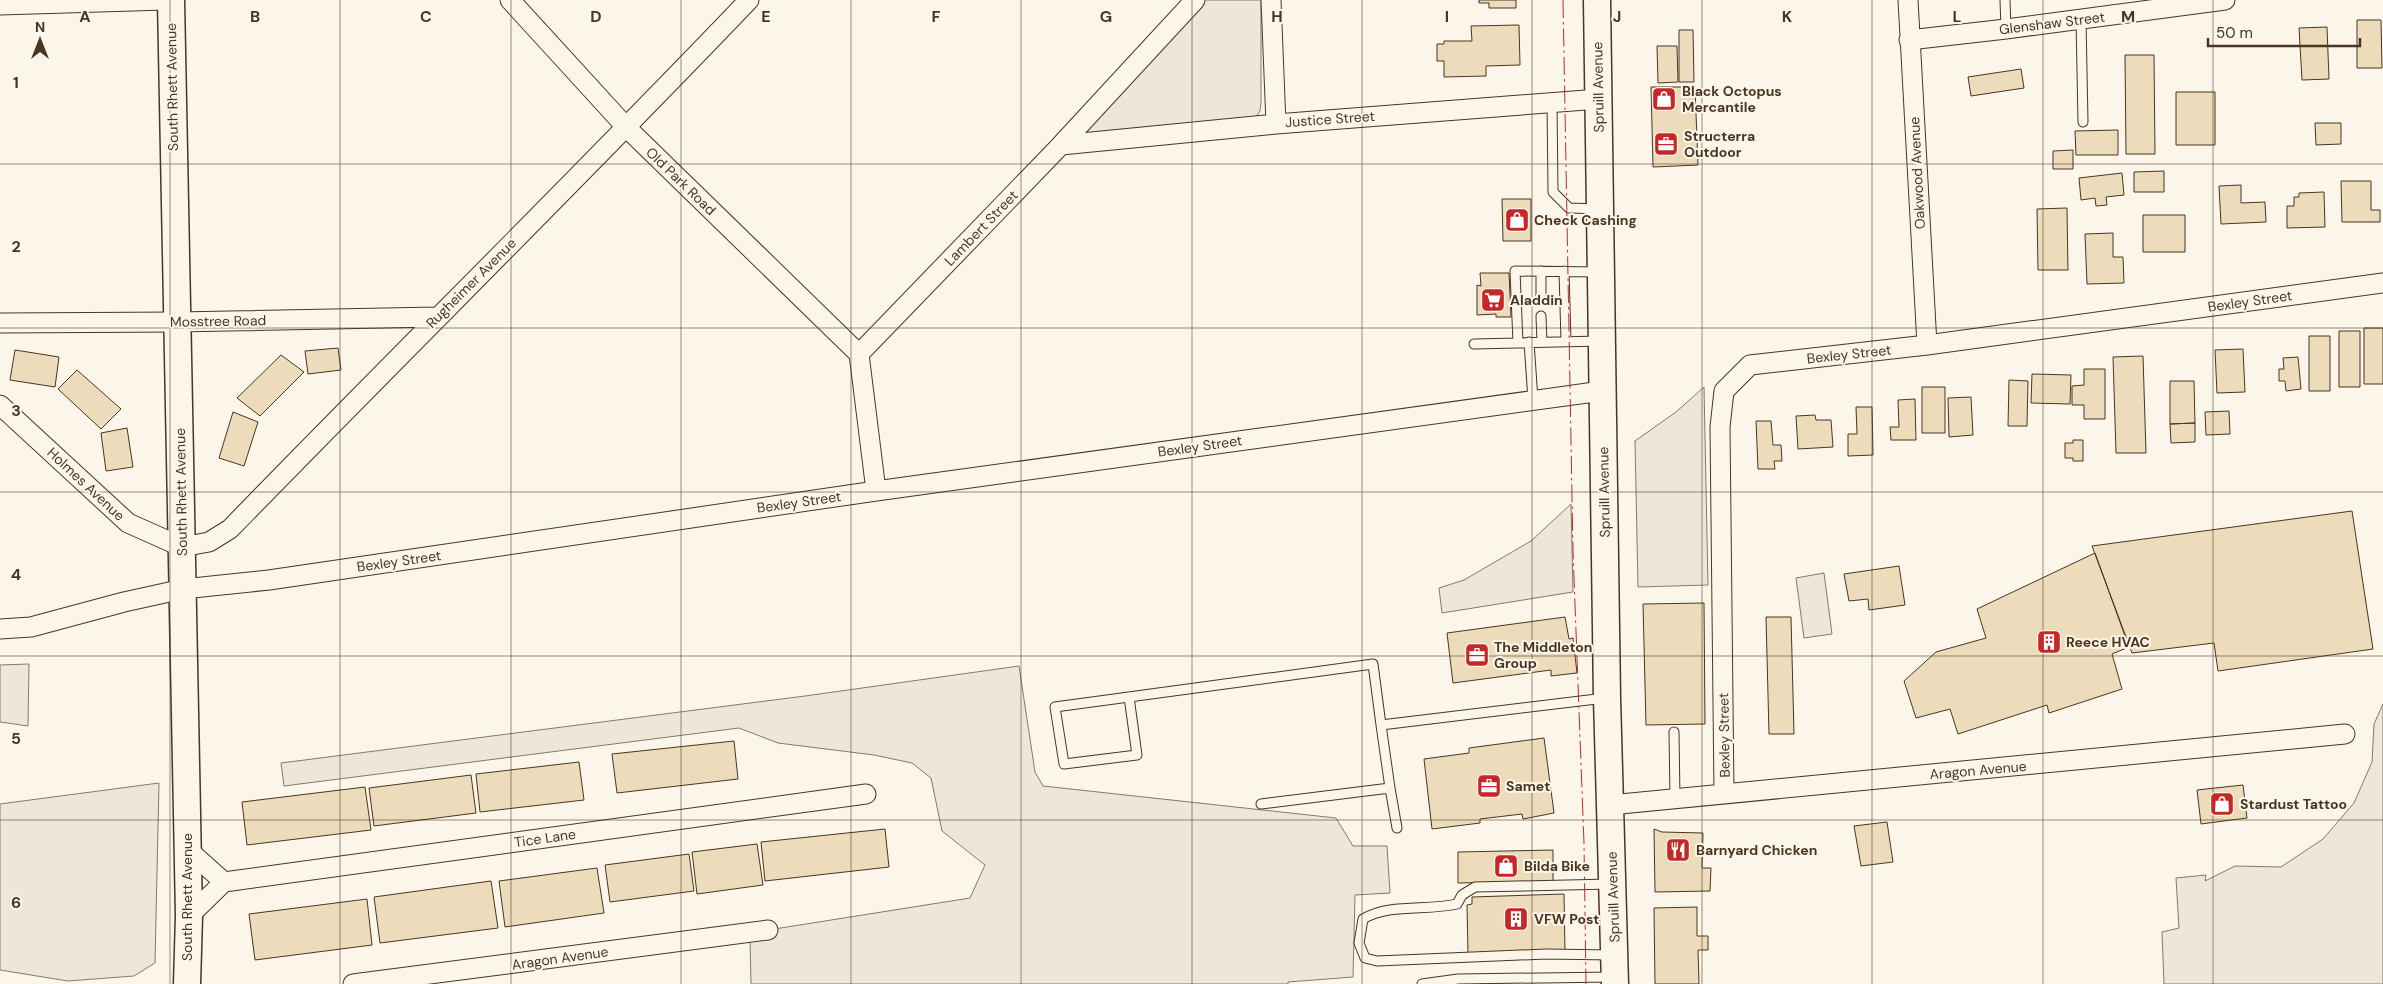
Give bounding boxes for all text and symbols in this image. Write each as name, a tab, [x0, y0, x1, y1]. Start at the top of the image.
text: A	[79, 6, 91, 27]
text: B	[250, 6, 260, 27]
text: C	[420, 6, 432, 27]
text: D	[590, 6, 602, 27]
text: E	[761, 6, 771, 27]
text: F	[932, 6, 941, 27]
text: G	[1100, 6, 1112, 27]
text: H	[1271, 6, 1283, 27]
text: I	[1445, 6, 1449, 27]
text: J	[1613, 6, 1621, 27]
text: K	[1782, 6, 1793, 27]
text: L	[1953, 6, 1962, 27]
text: M	[2121, 6, 2135, 27]
street label: Glenshaw Street	[1998, 8, 2106, 38]
north arrow	[15, 15, 65, 65]
scale bar	[2208, 15, 2360, 47]
text: N	[35, 18, 45, 36]
street label: South Rhett Avenue	[162, 23, 182, 151]
text: 50 m	[2216, 23, 2253, 43]
street label: Spruill Avenue	[1588, 41, 1608, 133]
text: 1	[13, 72, 19, 93]
place label: Black Octopus Mercantile	[1682, 82, 1782, 116]
shop icon: Black Octopus Mercantile	[1651, 86, 1677, 112]
street label: Justice Street	[1284, 107, 1376, 131]
street label: Oakwood Avenue	[1905, 116, 1929, 230]
place label: Structerra Outdoor	[1684, 127, 1755, 161]
office icon: Structerra Outdoor	[1653, 131, 1679, 157]
street label: Old Park Road	[642, 143, 720, 219]
street label: Lambert Street	[940, 186, 1022, 270]
shop icon: Check Cashing	[1504, 207, 1530, 233]
place label: Check Cashing	[1534, 211, 1637, 229]
street label: Rugheimer Avenue	[422, 234, 520, 332]
text: 2	[11, 236, 21, 257]
street label: Bexley Street	[2207, 286, 2293, 316]
supermarket icon: Aladdin	[1480, 287, 1506, 313]
place label: Aladdin	[1510, 291, 1563, 309]
street label: Mosstree Road	[170, 311, 266, 331]
street label: Bexley Street	[1806, 341, 1892, 367]
text: 3	[11, 400, 21, 421]
street label: South Rhett Avenue	[171, 428, 191, 556]
street label: Bexley Street	[1157, 431, 1243, 461]
street label: Holmes Avenue	[43, 443, 129, 525]
street label: Spruill Avenue	[1594, 446, 1614, 538]
street label: Bexley Street	[756, 487, 842, 517]
street label: Bexley Street	[356, 546, 442, 576]
text: 4	[11, 564, 21, 585]
building icon: Reece HVAC	[2036, 629, 2062, 655]
place label: Reece HVAC	[2066, 633, 2150, 651]
place label: The Middleton Group	[1494, 638, 1592, 672]
office icon: The Middleton Group	[1464, 642, 1490, 668]
street label: Bexley Street	[1714, 692, 1734, 778]
text: 5	[11, 728, 21, 749]
street label: Aragon Avenue	[1929, 757, 2027, 783]
office icon: Samet	[1476, 773, 1502, 799]
place label: Samet	[1506, 777, 1550, 795]
shop icon: Stardust Tattoo	[2209, 791, 2235, 817]
place label: Stardust Tattoo	[2240, 795, 2347, 813]
street label: Tice Lane	[513, 825, 577, 851]
street label: South Rhett Avenue	[178, 833, 196, 961]
restaurant icon: Barnyard Chicken	[1665, 837, 1691, 863]
place label: Barnyard Chicken	[1696, 841, 1817, 859]
street label: Spruill Avenue	[1602, 851, 1624, 943]
shop icon: Bilda Bike	[1493, 853, 1519, 879]
place label: Bilda Bike	[1524, 857, 1590, 875]
text: 6	[11, 892, 21, 913]
building icon: VFW Post	[1503, 906, 1529, 932]
place label: VFW Post	[1534, 910, 1599, 928]
street label: Aragon Avenue	[511, 942, 609, 974]

